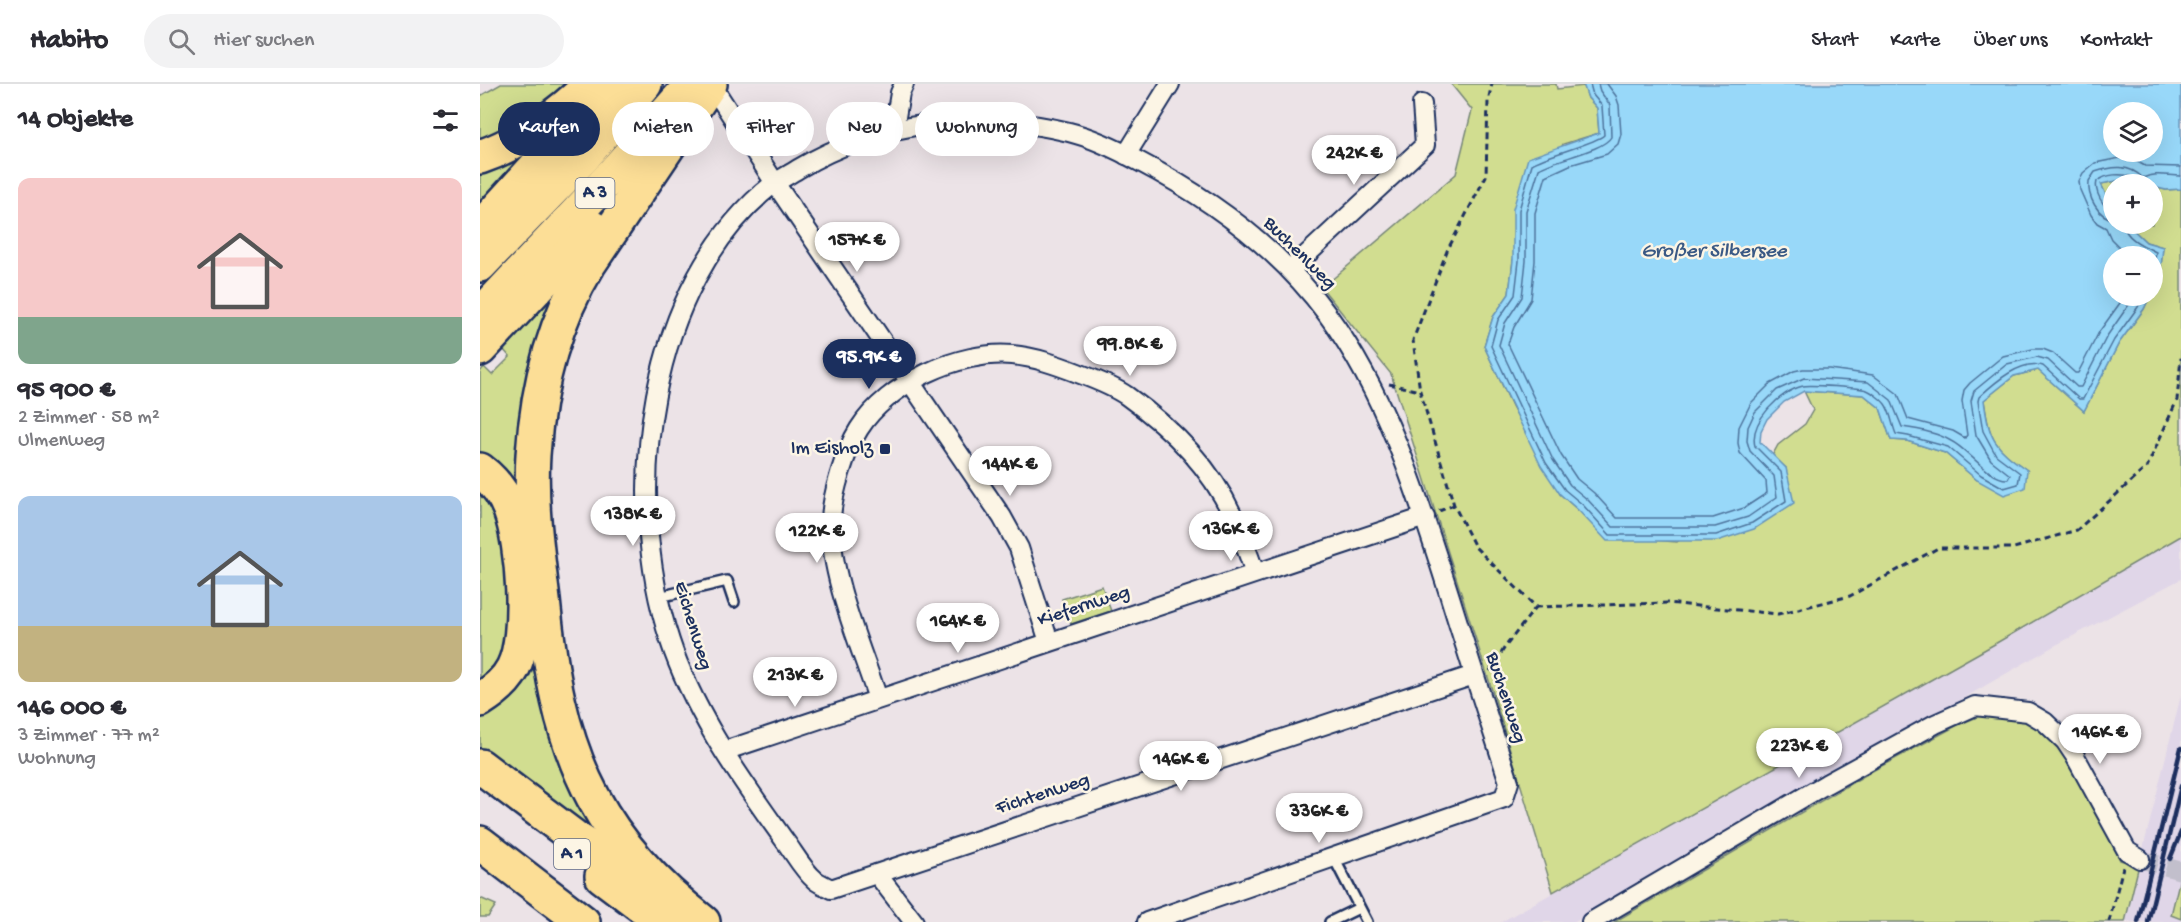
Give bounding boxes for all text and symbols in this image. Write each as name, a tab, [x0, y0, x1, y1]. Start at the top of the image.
search box	[144, 14, 564, 68]
text: Habito	[30, 25, 108, 58]
icon: search	[165, 25, 198, 58]
text: Hier suchen	[213, 28, 315, 54]
text: Start	[1811, 29, 1857, 54]
text: Karte	[1890, 29, 1940, 54]
text: Über uns	[1973, 29, 2047, 54]
text: Kontakt	[2080, 29, 2151, 54]
chip: Kaufen	[498, 102, 600, 156]
chip: Mieten	[612, 102, 714, 156]
chip: Filter	[726, 102, 814, 156]
chip: Neu	[826, 102, 903, 156]
chip: Wohnung	[915, 102, 1039, 156]
map controls	[2103, 102, 2163, 306]
button: layers	[2103, 102, 2163, 162]
icon: filters	[429, 104, 462, 137]
text: 14 Objekte	[18, 105, 133, 136]
pin: 242K €	[1305, 135, 1403, 186]
text: 242K €	[1326, 143, 1382, 166]
button: +	[2103, 174, 2163, 234]
road number: A 3	[576, 178, 614, 208]
street label: Buchenweg	[1257, 212, 1340, 295]
icon: home	[186, 217, 294, 325]
pin: 157K €	[808, 222, 906, 273]
text: 157K €	[829, 230, 885, 253]
water label: Großer Silbersee	[1641, 240, 1788, 265]
button: −	[2103, 246, 2163, 306]
pin: 99.8K €	[1075, 326, 1185, 377]
text: 99.8K €	[1098, 334, 1162, 357]
pin: 95.9K €	[814, 339, 924, 390]
text: 95.9K €	[837, 347, 901, 370]
text: 95 900 €	[18, 376, 115, 407]
text: 2 Zimmer · 58 m²	[18, 407, 160, 430]
text: Ulmenweg	[18, 430, 105, 453]
place label: Im Eisholz	[791, 438, 874, 461]
marker: Im Eisholz	[878, 442, 892, 456]
pin: 144K €	[961, 446, 1059, 497]
text: 144K €	[983, 454, 1037, 477]
pin: 138K €	[584, 496, 682, 547]
text: 138K €	[604, 504, 662, 527]
pin: 136K €	[1182, 511, 1280, 562]
pin: 122K €	[768, 513, 866, 564]
text: 136K €	[1203, 519, 1259, 542]
text: 122K €	[789, 521, 845, 544]
icon: home	[186, 535, 294, 643]
street label: Eichenweg	[668, 579, 716, 673]
street label: Kiefernweg	[1035, 581, 1133, 633]
pin: 164K €	[909, 603, 1007, 654]
text: 164K €	[930, 611, 986, 634]
street label: Buchenweg	[1479, 649, 1530, 746]
pin: 213K €	[746, 657, 844, 708]
text: 213K €	[767, 665, 823, 688]
text: 146 000 €	[18, 694, 126, 725]
pin: 146K €	[2051, 714, 2149, 765]
text: 146K €	[2072, 722, 2128, 745]
text: 3 Zimmer · 77 m²	[18, 725, 160, 748]
pin: 223K €	[1750, 728, 1848, 779]
text: 223K €	[1770, 736, 1828, 759]
pin: 146K €	[1132, 741, 1230, 792]
text: Wohnung	[18, 748, 96, 771]
text: 146K €	[1153, 749, 1209, 772]
street label: Fichtenweg	[992, 769, 1093, 821]
pin: 336K €	[1270, 793, 1368, 844]
text: 336K €	[1290, 801, 1348, 824]
road number: A 1	[554, 839, 590, 869]

